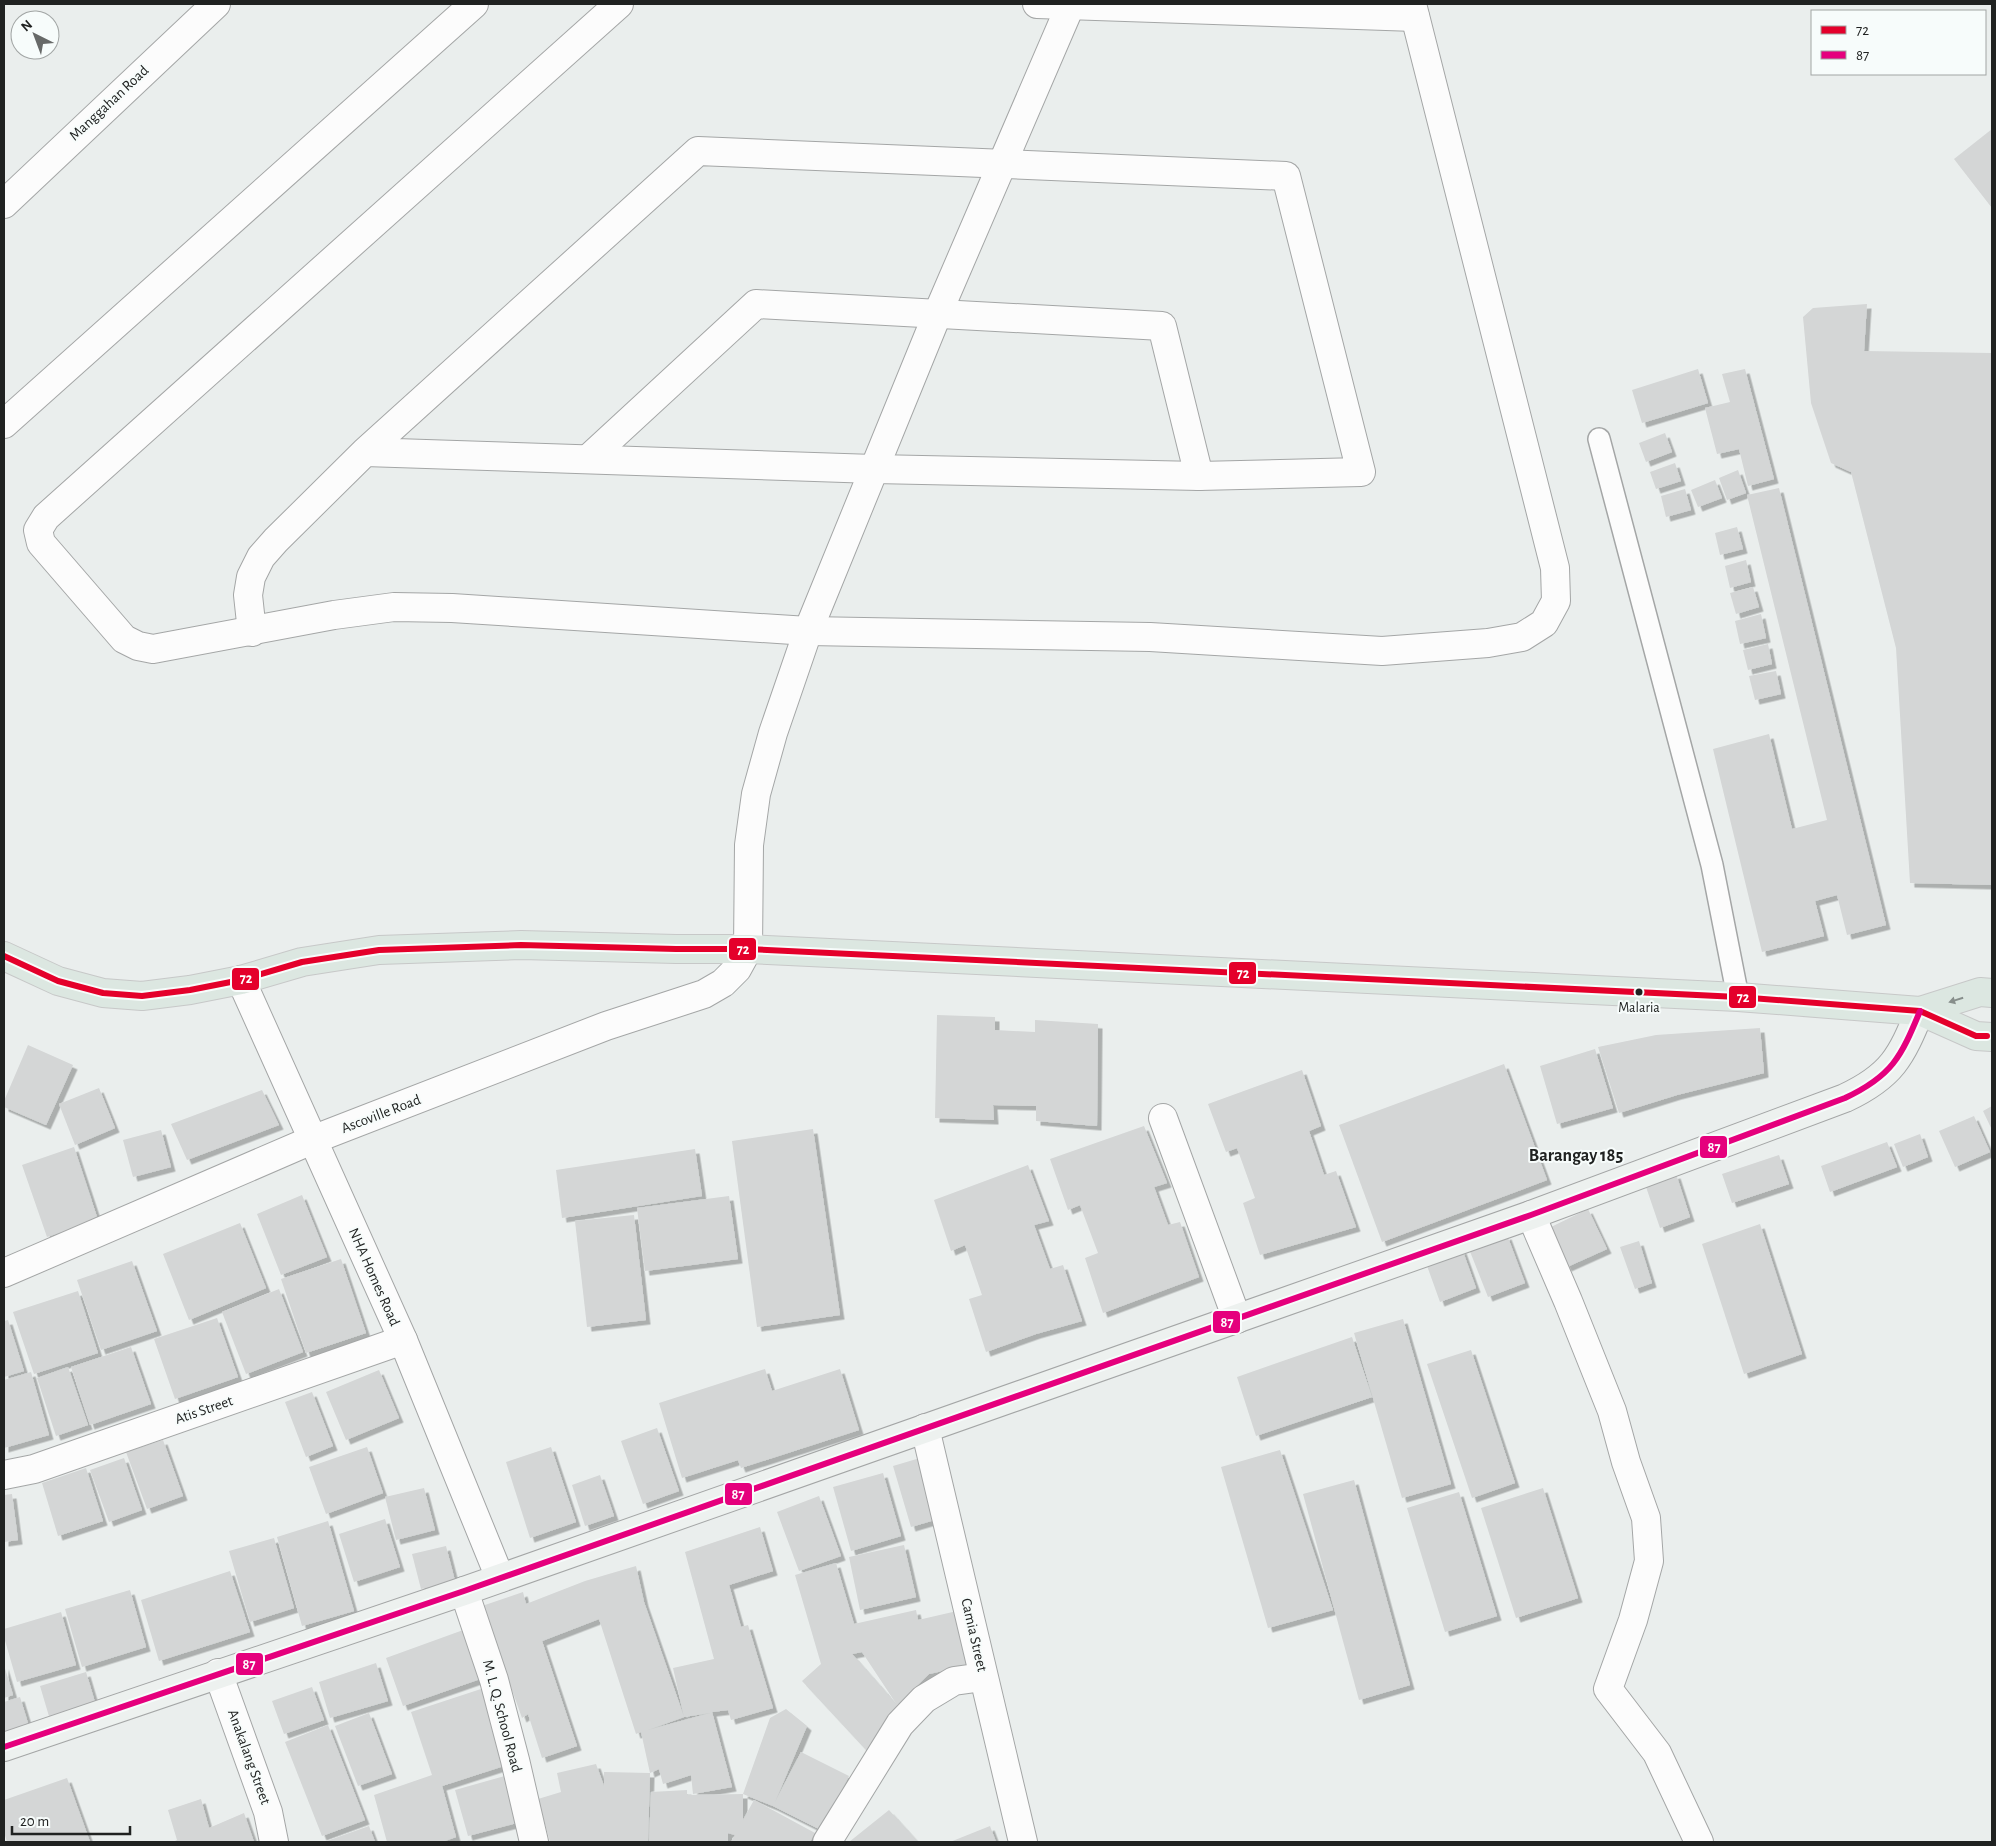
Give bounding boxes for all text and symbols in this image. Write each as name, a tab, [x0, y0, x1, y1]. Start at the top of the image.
north arrow	[10, 10, 60, 60]
legend	[1811, 10, 1986, 75]
text: N	[19, 18, 35, 35]
text: 72	[1856, 23, 1869, 38]
text: 87	[1856, 48, 1869, 63]
street label: Manggahan Road	[67, 63, 152, 143]
line badge: 72	[728, 937, 757, 961]
text: 72	[737, 943, 750, 957]
line badge: 72	[1228, 961, 1257, 985]
line badge: 72	[231, 967, 260, 991]
text: 72	[1237, 967, 1250, 981]
text: 72	[240, 972, 253, 986]
line badge: 72	[1728, 985, 1757, 1009]
marker: Malaria	[1634, 987, 1644, 997]
text: 72	[1737, 991, 1750, 1005]
one-way arrow	[1948, 996, 1963, 1004]
place label: Malaria	[1618, 1001, 1660, 1015]
street label: Ascoville Road	[339, 1092, 423, 1136]
line badge: 87	[1699, 1135, 1728, 1159]
text: 87	[1708, 1141, 1720, 1155]
district label: Barangay 185	[1529, 1147, 1623, 1165]
street label: NHA Homes Road	[346, 1226, 402, 1328]
line badge: 87	[1212, 1310, 1241, 1334]
text: 87	[1221, 1316, 1233, 1330]
street label: Atis Street	[173, 1393, 235, 1427]
line badge: 87	[724, 1482, 753, 1506]
text: 87	[732, 1488, 744, 1502]
street label: Camia Street	[958, 1597, 990, 1673]
line badge: 87	[235, 1652, 264, 1676]
text: 87	[243, 1658, 255, 1672]
street label: M. L. Q. School Road	[480, 1658, 524, 1774]
street label: Anakalang Street	[225, 1707, 273, 1807]
scale bar	[12, 1804, 130, 1836]
text: 20 m	[20, 1814, 49, 1829]

